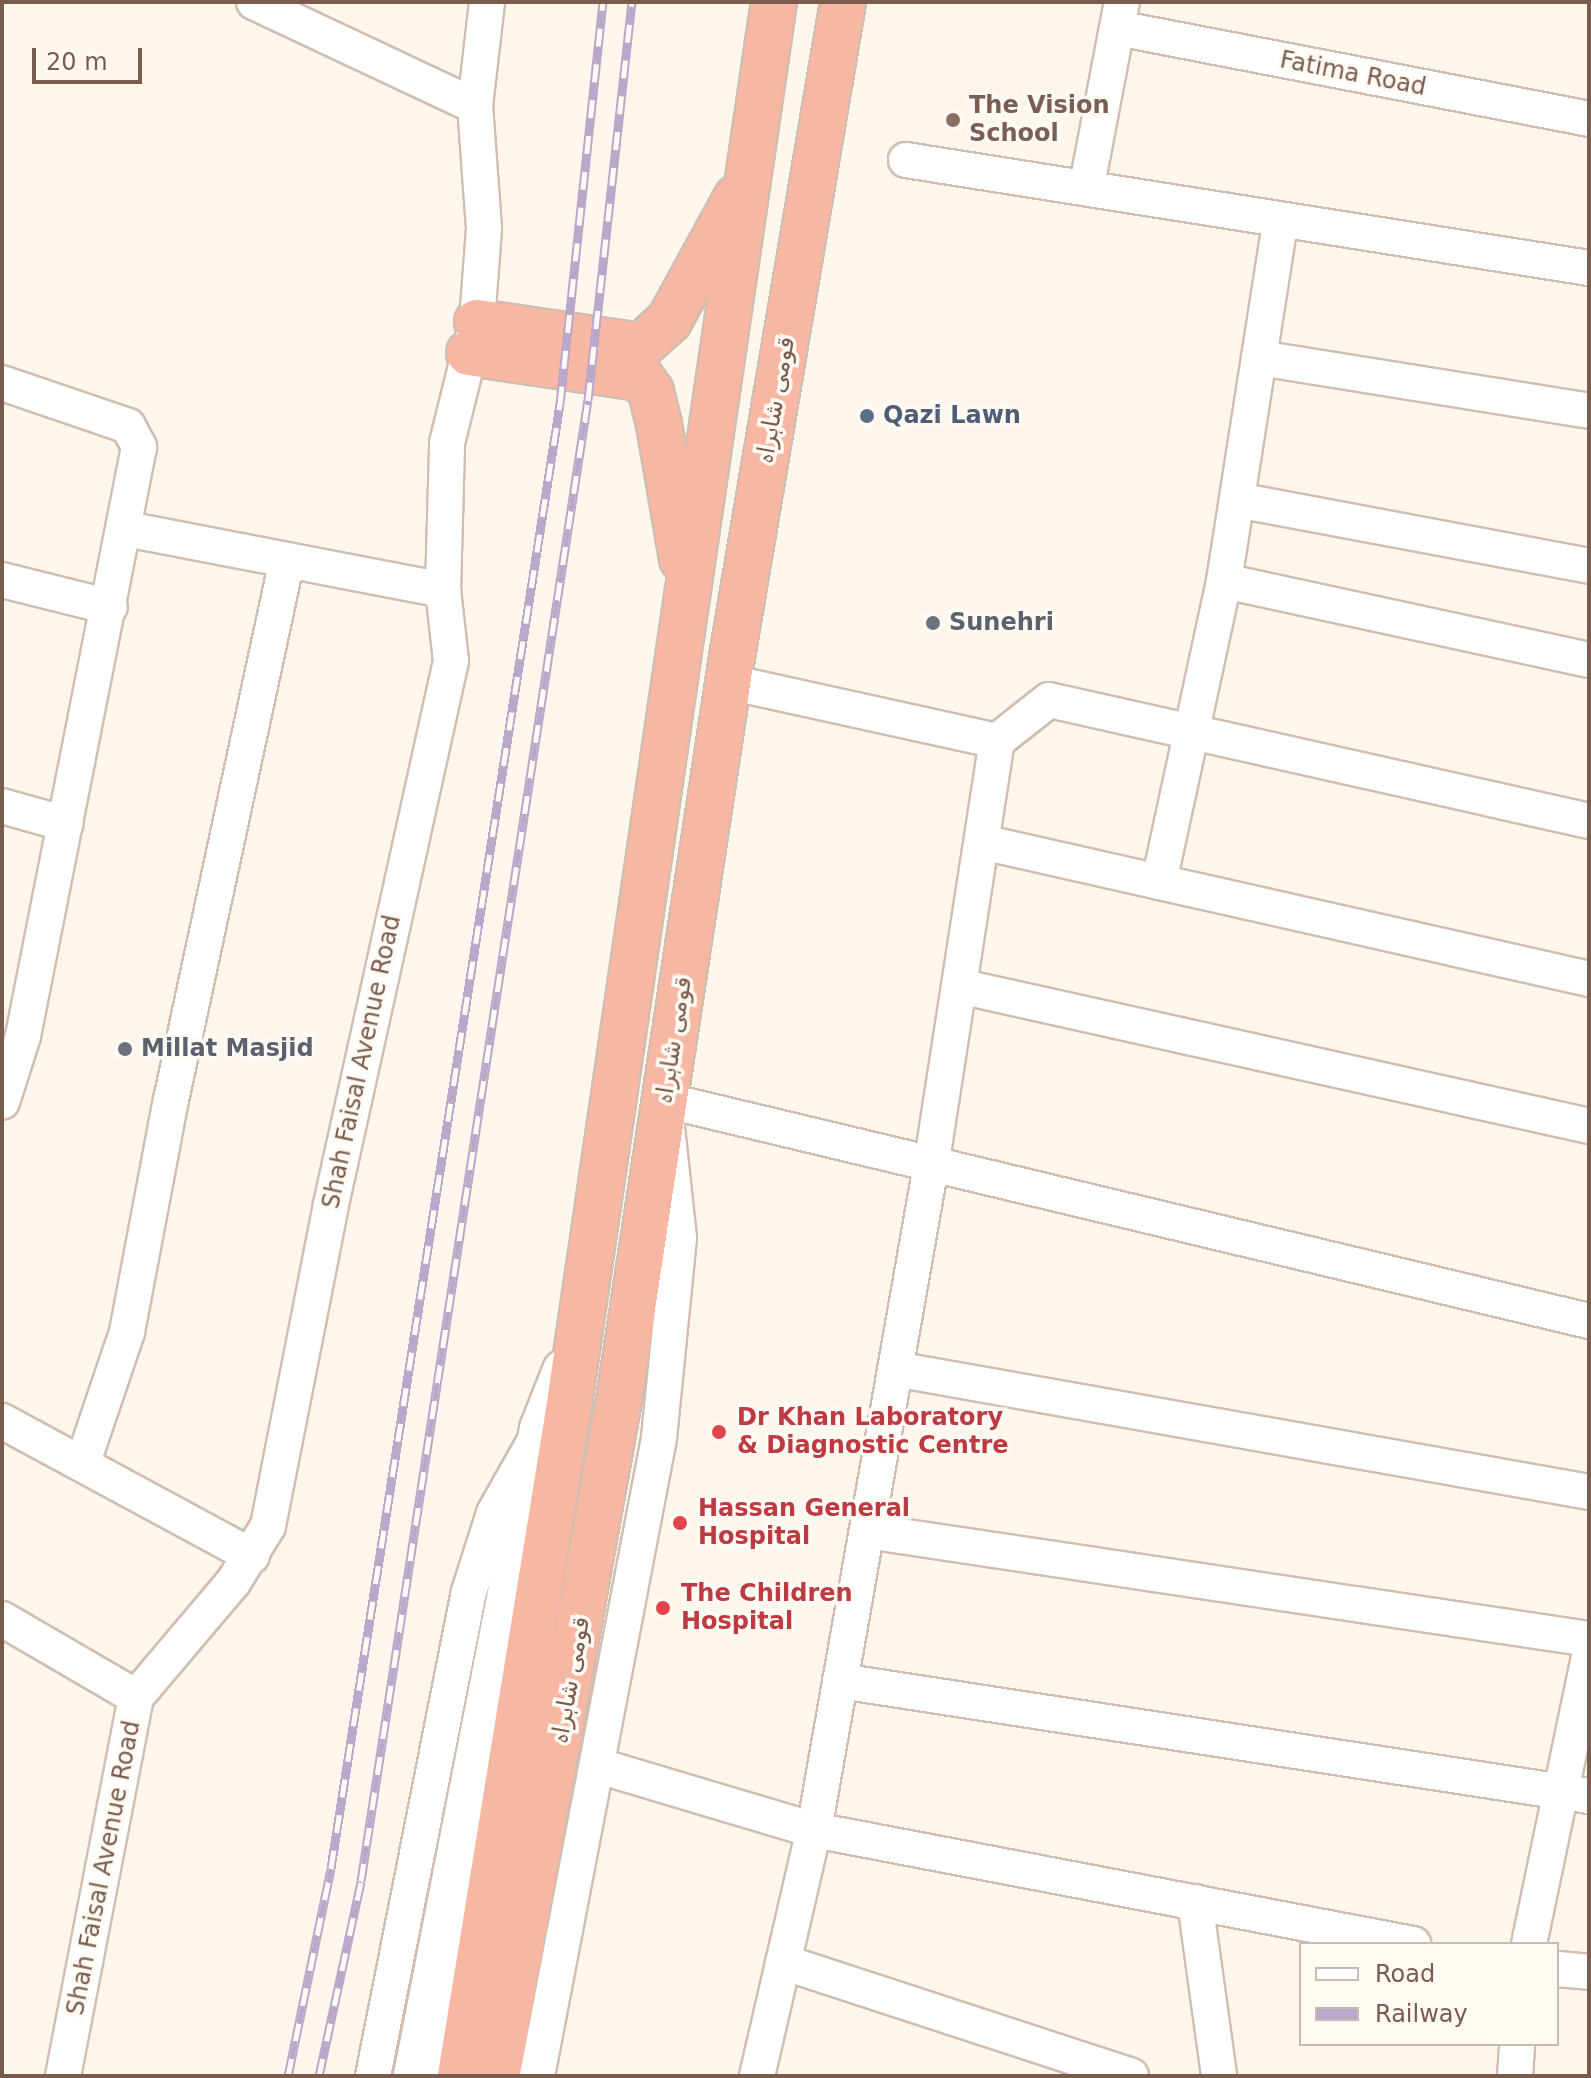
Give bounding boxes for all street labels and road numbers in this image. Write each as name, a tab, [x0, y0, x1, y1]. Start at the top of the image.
street label: Fatima Road	[1277, 46, 1429, 102]
street label: قومی شاہراہ	[751, 334, 801, 466]
street label: Shah Faisal Avenue Road	[317, 913, 407, 1211]
street label: قومی شاہراہ	[650, 974, 698, 1106]
street label: قومی شاہراہ	[546, 1614, 596, 1746]
street label: Shah Faisal Avenue Road	[61, 1718, 147, 2018]

